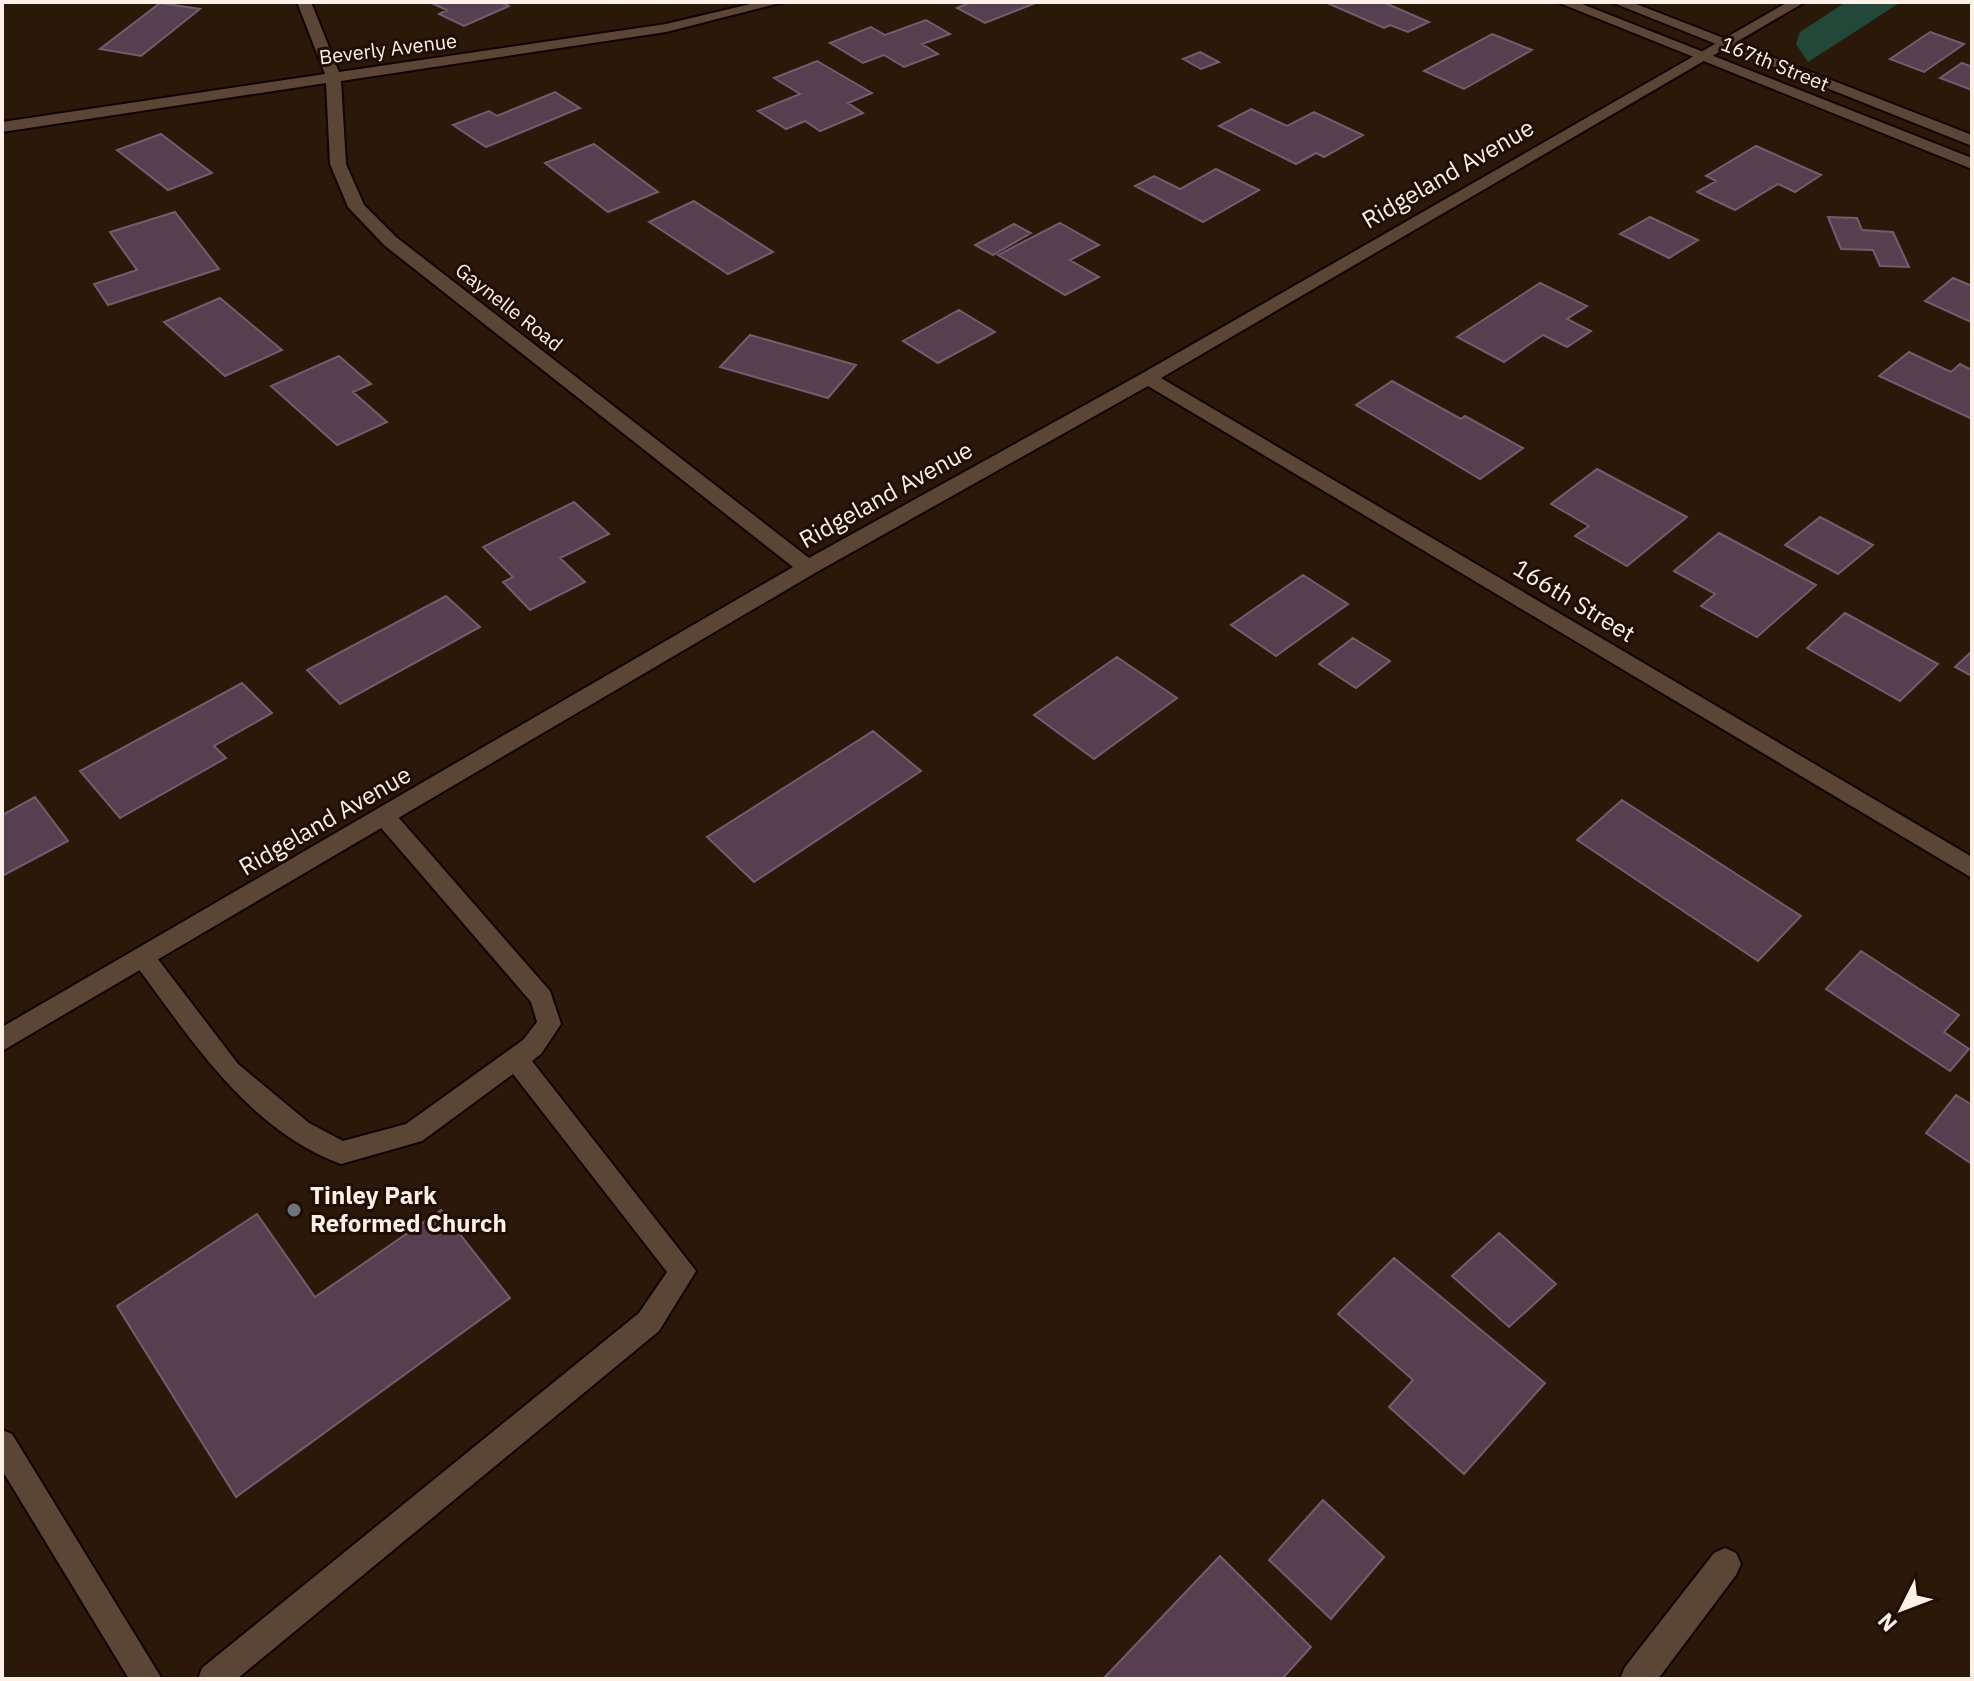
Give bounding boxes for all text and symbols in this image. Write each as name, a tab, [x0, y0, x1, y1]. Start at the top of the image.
street label: Beverly Avenue	[318, 27, 458, 70]
street label: 167th Street	[1717, 30, 1833, 97]
street label: Ridgeland Avenue	[1356, 111, 1539, 235]
street label: Gaynelle Road	[450, 256, 569, 357]
street label: Ridgeland Avenue	[793, 433, 978, 555]
street label: 166th Street	[1508, 551, 1641, 649]
street label: Ridgeland Avenue	[233, 758, 416, 882]
place label: Tinley Park Reformed Church	[310, 1179, 507, 1239]
marker: Tinley Park Reformed Church	[285, 1201, 303, 1219]
north arrow	[1862, 1569, 1942, 1649]
text: N	[1871, 1607, 1903, 1638]

